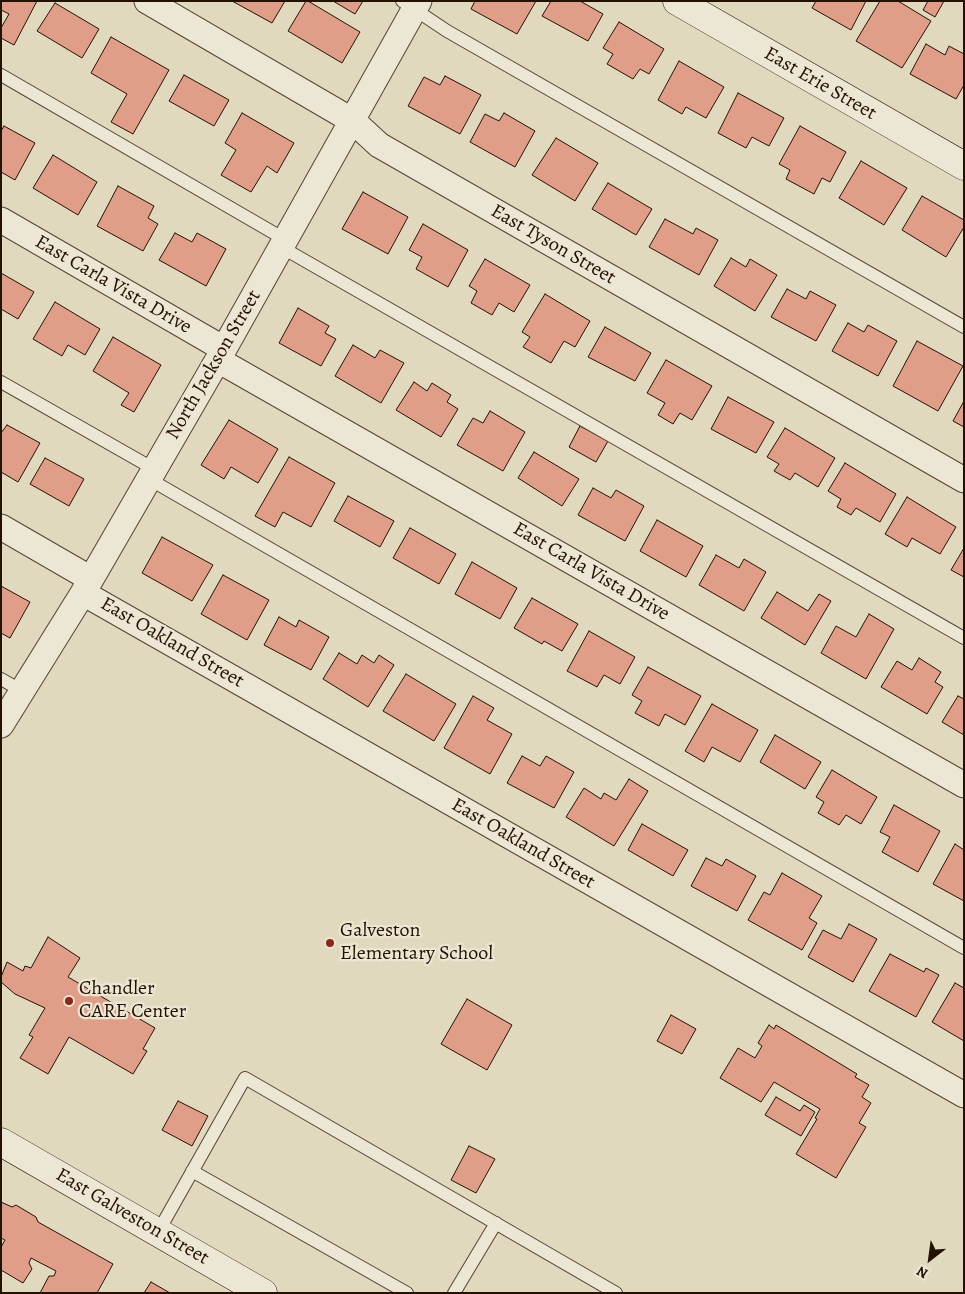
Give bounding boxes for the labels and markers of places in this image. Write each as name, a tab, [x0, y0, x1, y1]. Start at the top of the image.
place label: Galveston Elementary School	[340, 919, 493, 966]
marker: Galveston Elementary School	[324, 937, 336, 949]
place label: Chandler CARE Center	[79, 977, 186, 1024]
marker: Chandler CARE Center	[63, 995, 75, 1007]

